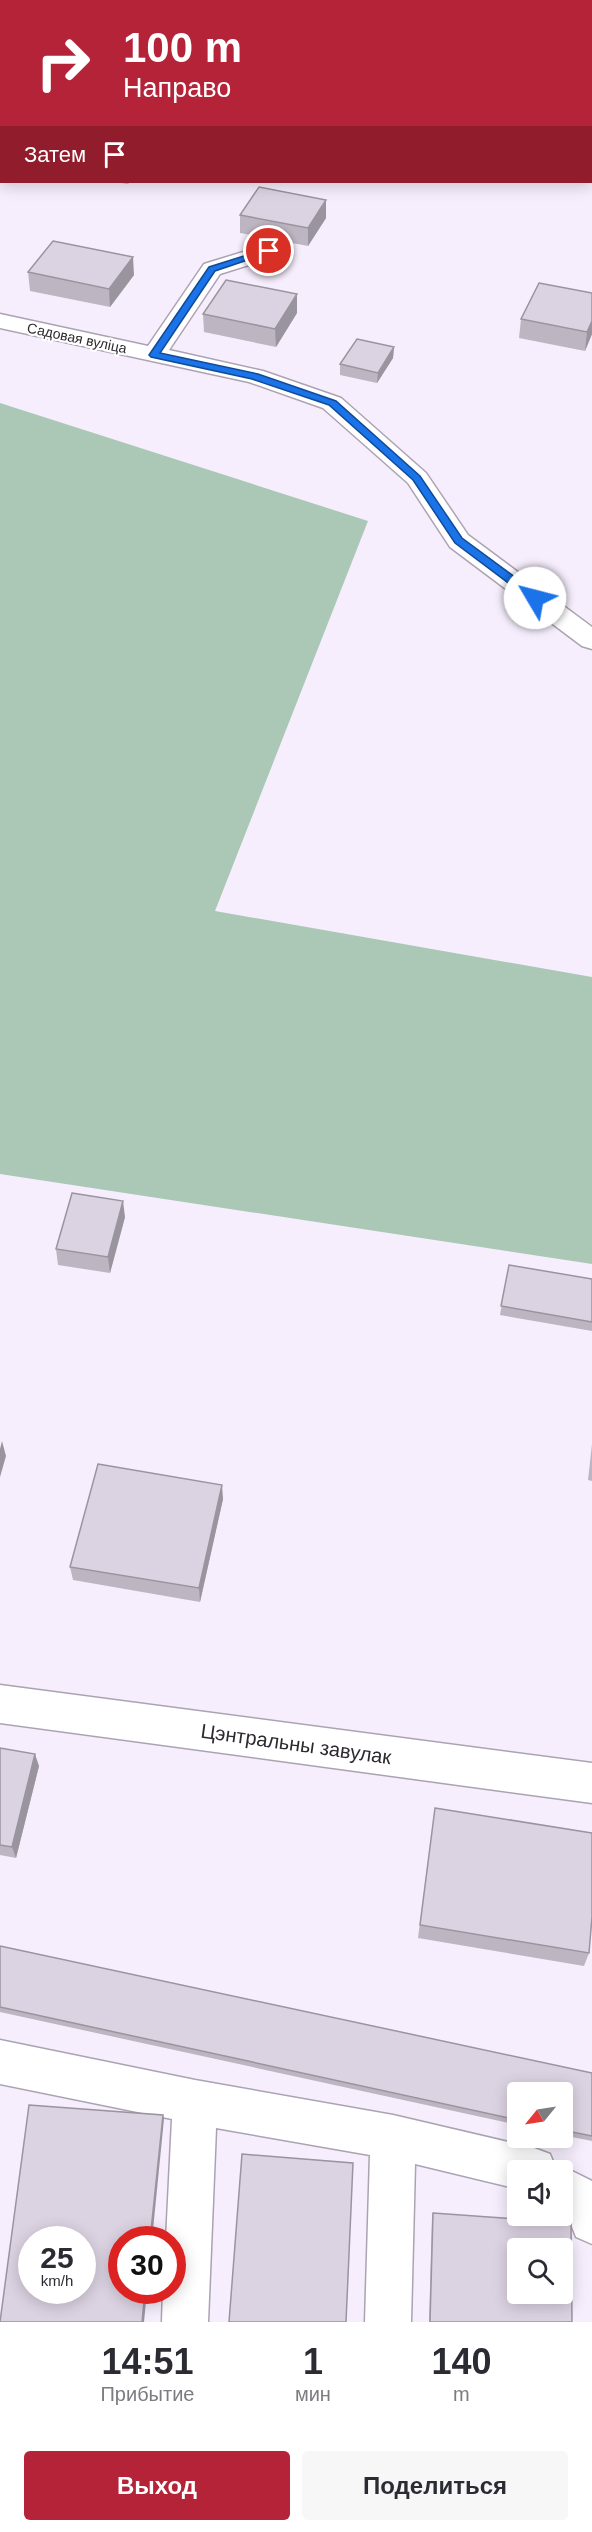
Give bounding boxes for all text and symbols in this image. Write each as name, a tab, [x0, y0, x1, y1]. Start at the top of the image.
icon: right	[24, 24, 102, 102]
text: 100 m	[123, 24, 242, 71]
text: Направо	[123, 73, 231, 103]
icon: arrive	[98, 138, 131, 171]
text: Затем	[24, 142, 86, 167]
pin	[243, 225, 294, 276]
icon: arrive	[252, 234, 285, 267]
street label: Садовая вуліца	[26, 320, 128, 356]
position arrow	[503, 566, 567, 630]
street label: Цэнтральны завулак	[199, 1720, 393, 1768]
north arrow	[507, 2082, 573, 2148]
map controls	[507, 2082, 573, 2304]
button: sound	[507, 2160, 573, 2226]
speed limit sign: 30	[108, 2226, 186, 2304]
button: search	[507, 2238, 573, 2304]
text: 25	[40, 2241, 74, 2274]
text: km/h	[41, 2272, 73, 2289]
text: 14:51	[101, 2341, 194, 2382]
text: 1	[303, 2341, 323, 2382]
text: 140	[431, 2341, 491, 2382]
text: Прибытие	[100, 2383, 194, 2405]
text: мин	[295, 2383, 331, 2405]
text: m	[453, 2383, 470, 2405]
button: Выход	[24, 2451, 290, 2520]
button: Поделиться	[302, 2451, 568, 2520]

